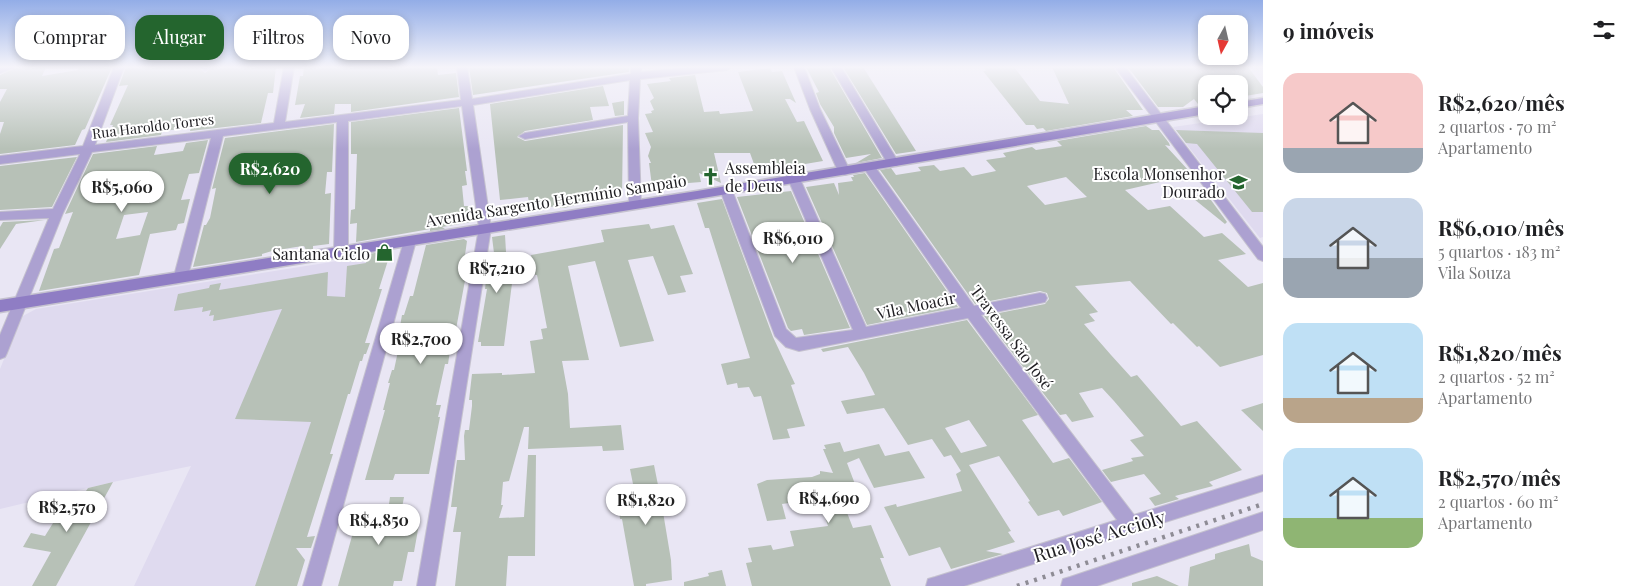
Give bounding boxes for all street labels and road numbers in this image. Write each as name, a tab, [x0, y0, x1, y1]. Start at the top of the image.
street label: Rua Haroldo Torres	[91, 109, 215, 143]
street label: Avenida Sargento Hermínio Sampaio	[423, 169, 688, 231]
street label: Travessa São José	[966, 281, 1058, 393]
street label: Vila Moacir	[873, 286, 958, 324]
street label: Rua José Accioly	[1030, 502, 1169, 567]

